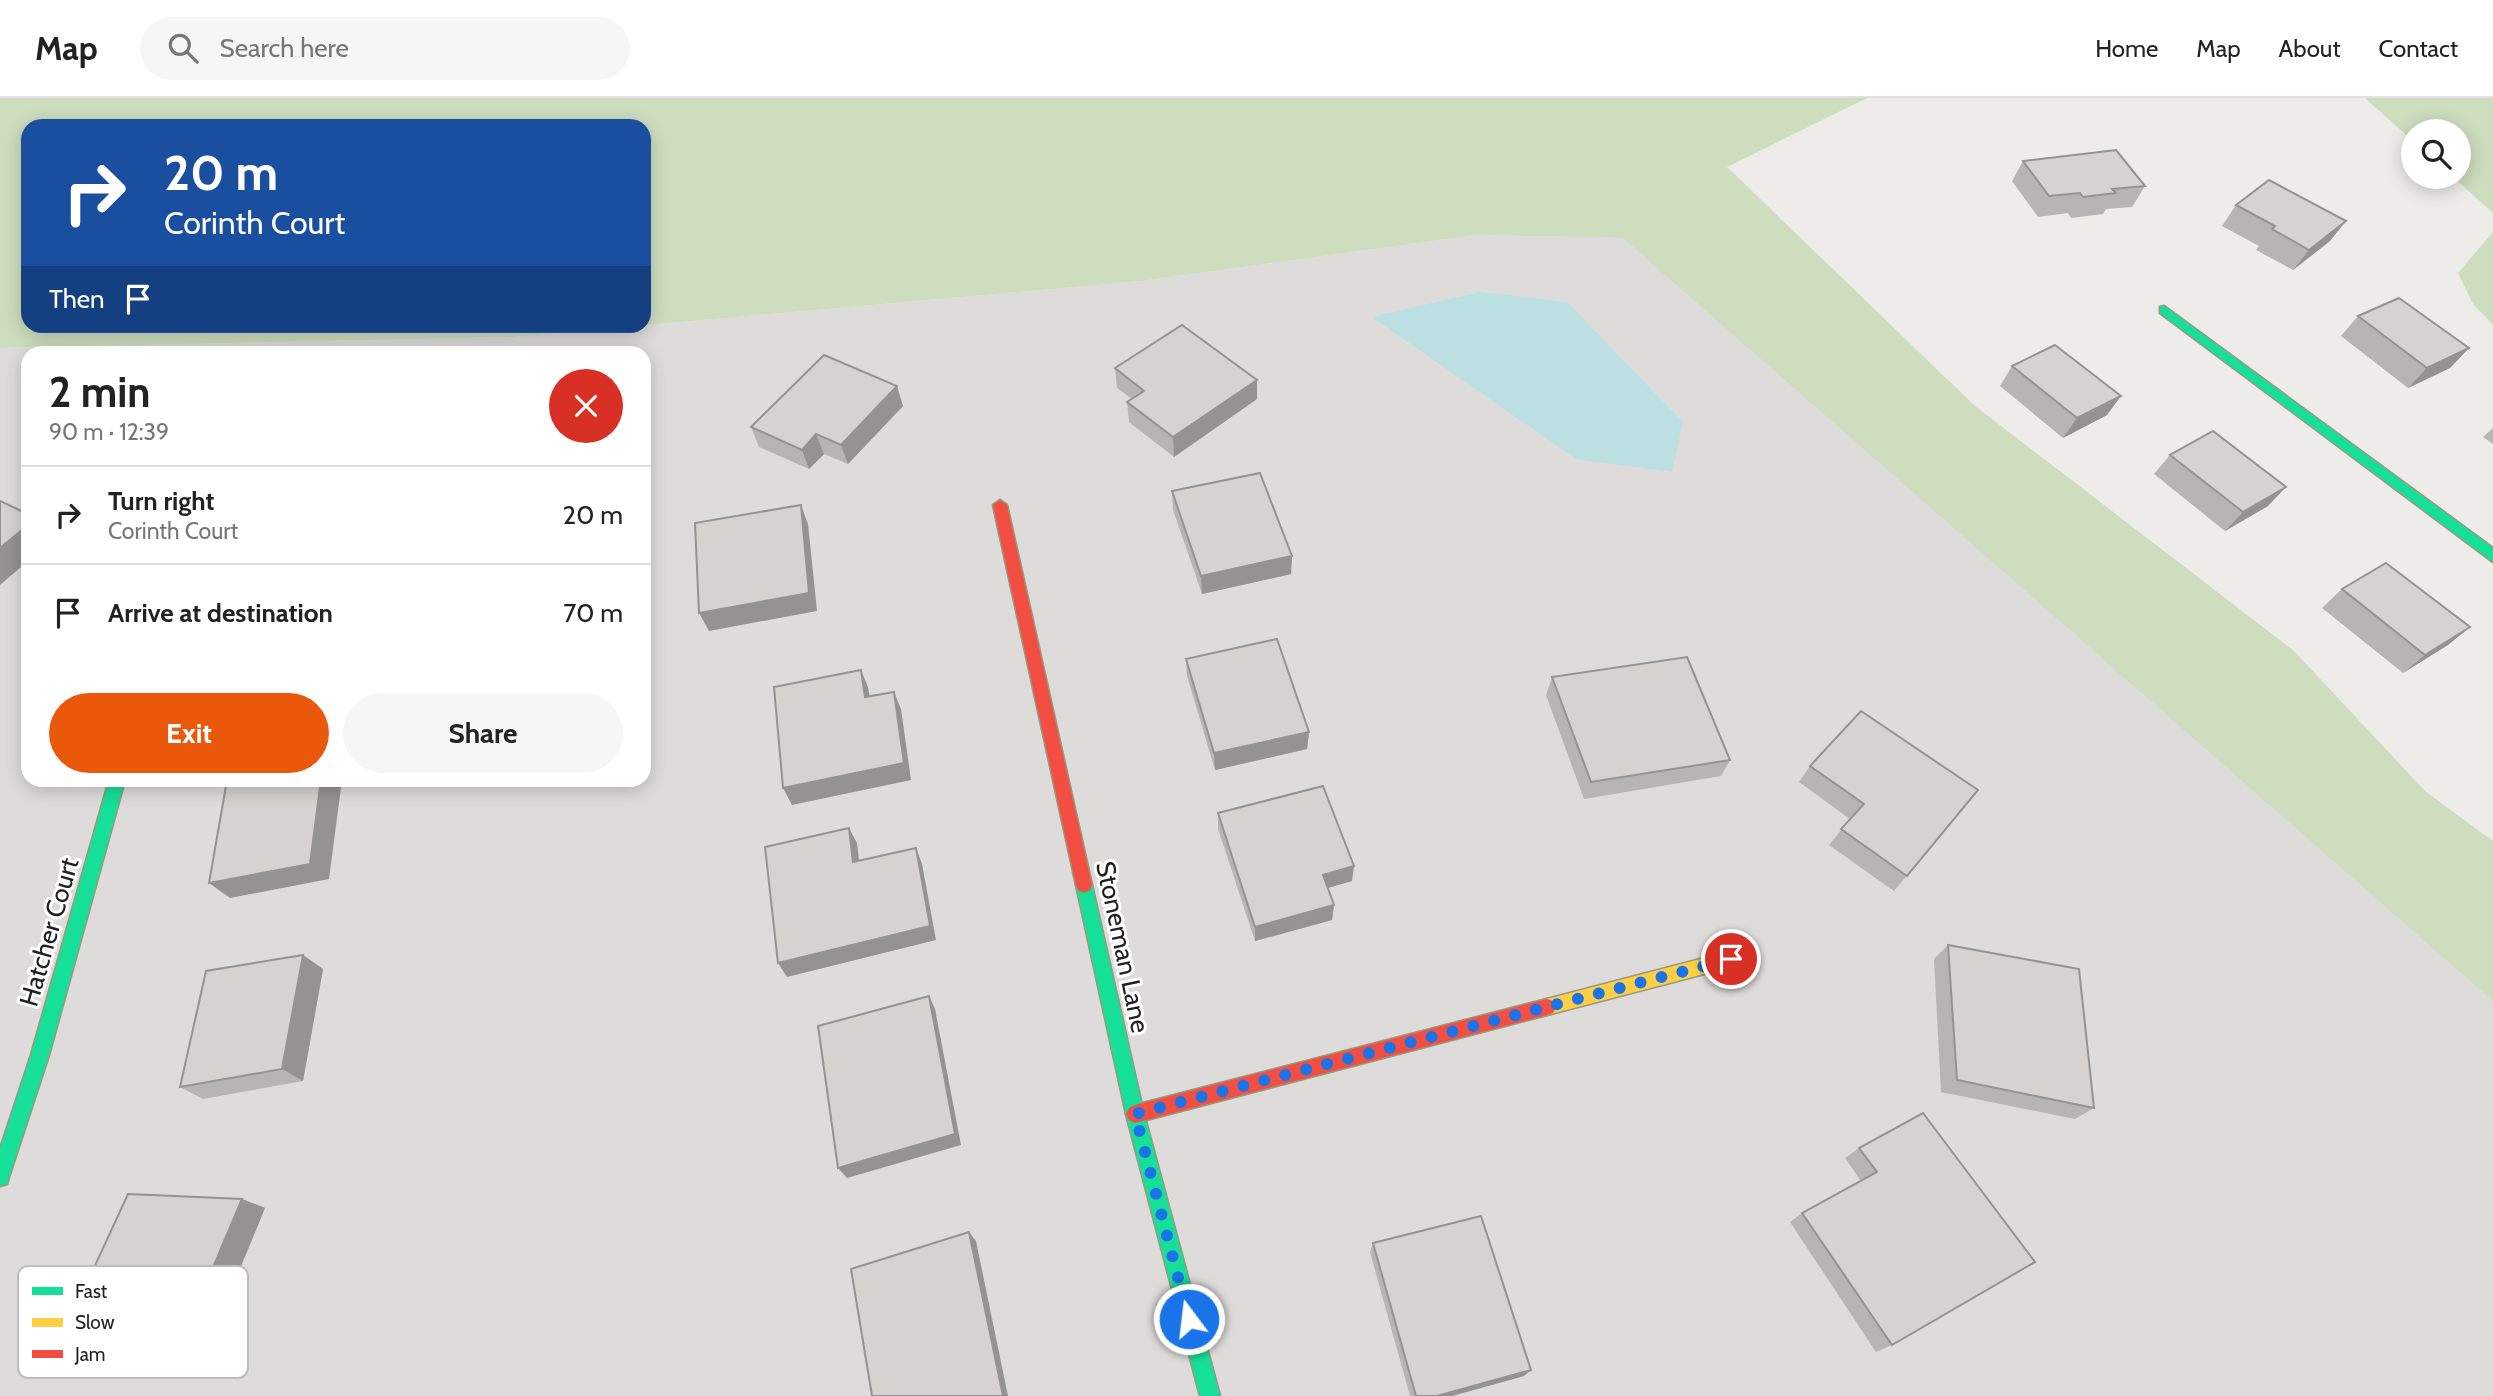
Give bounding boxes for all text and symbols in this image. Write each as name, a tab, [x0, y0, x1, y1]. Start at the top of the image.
search box	[140, 17, 630, 80]
text: Map	[35, 28, 98, 68]
icon: search	[164, 29, 202, 67]
text: Search here	[220, 32, 349, 64]
text: Home	[2095, 34, 2158, 63]
text: Map	[2196, 34, 2241, 63]
text: About	[2279, 34, 2341, 63]
text: Contact	[2379, 34, 2458, 63]
map controls	[2401, 119, 2471, 189]
button: search	[2401, 119, 2471, 189]
text: 20 m	[164, 143, 278, 202]
icon: right	[49, 147, 140, 238]
text: Corinth Court	[164, 203, 345, 242]
icon: arrive	[119, 280, 157, 318]
text: Then	[49, 283, 105, 315]
text: 2 min	[49, 366, 150, 418]
button: close	[549, 369, 623, 443]
text: 90 m · 12:39	[49, 418, 169, 446]
text: Turn right	[108, 485, 214, 517]
icon: right	[49, 496, 87, 534]
text: 20 m	[563, 499, 623, 531]
text: Corinth Court	[108, 517, 238, 545]
icon: arrive	[49, 594, 87, 632]
text: Arrive at destination	[108, 597, 333, 629]
text: 70 m	[563, 597, 623, 629]
button: Exit	[49, 693, 329, 773]
button: Share	[343, 693, 623, 773]
street label: Hatcher Court	[13, 854, 86, 1010]
street label: Stoneman Lane	[1089, 858, 1157, 1036]
pin	[1701, 929, 1761, 989]
icon: arrive	[1712, 940, 1750, 978]
legend	[18, 1266, 248, 1378]
text: Fast	[75, 1280, 108, 1303]
position arrow	[1152, 1282, 1226, 1356]
text: Slow	[75, 1311, 115, 1334]
text: Jam	[74, 1343, 105, 1366]

